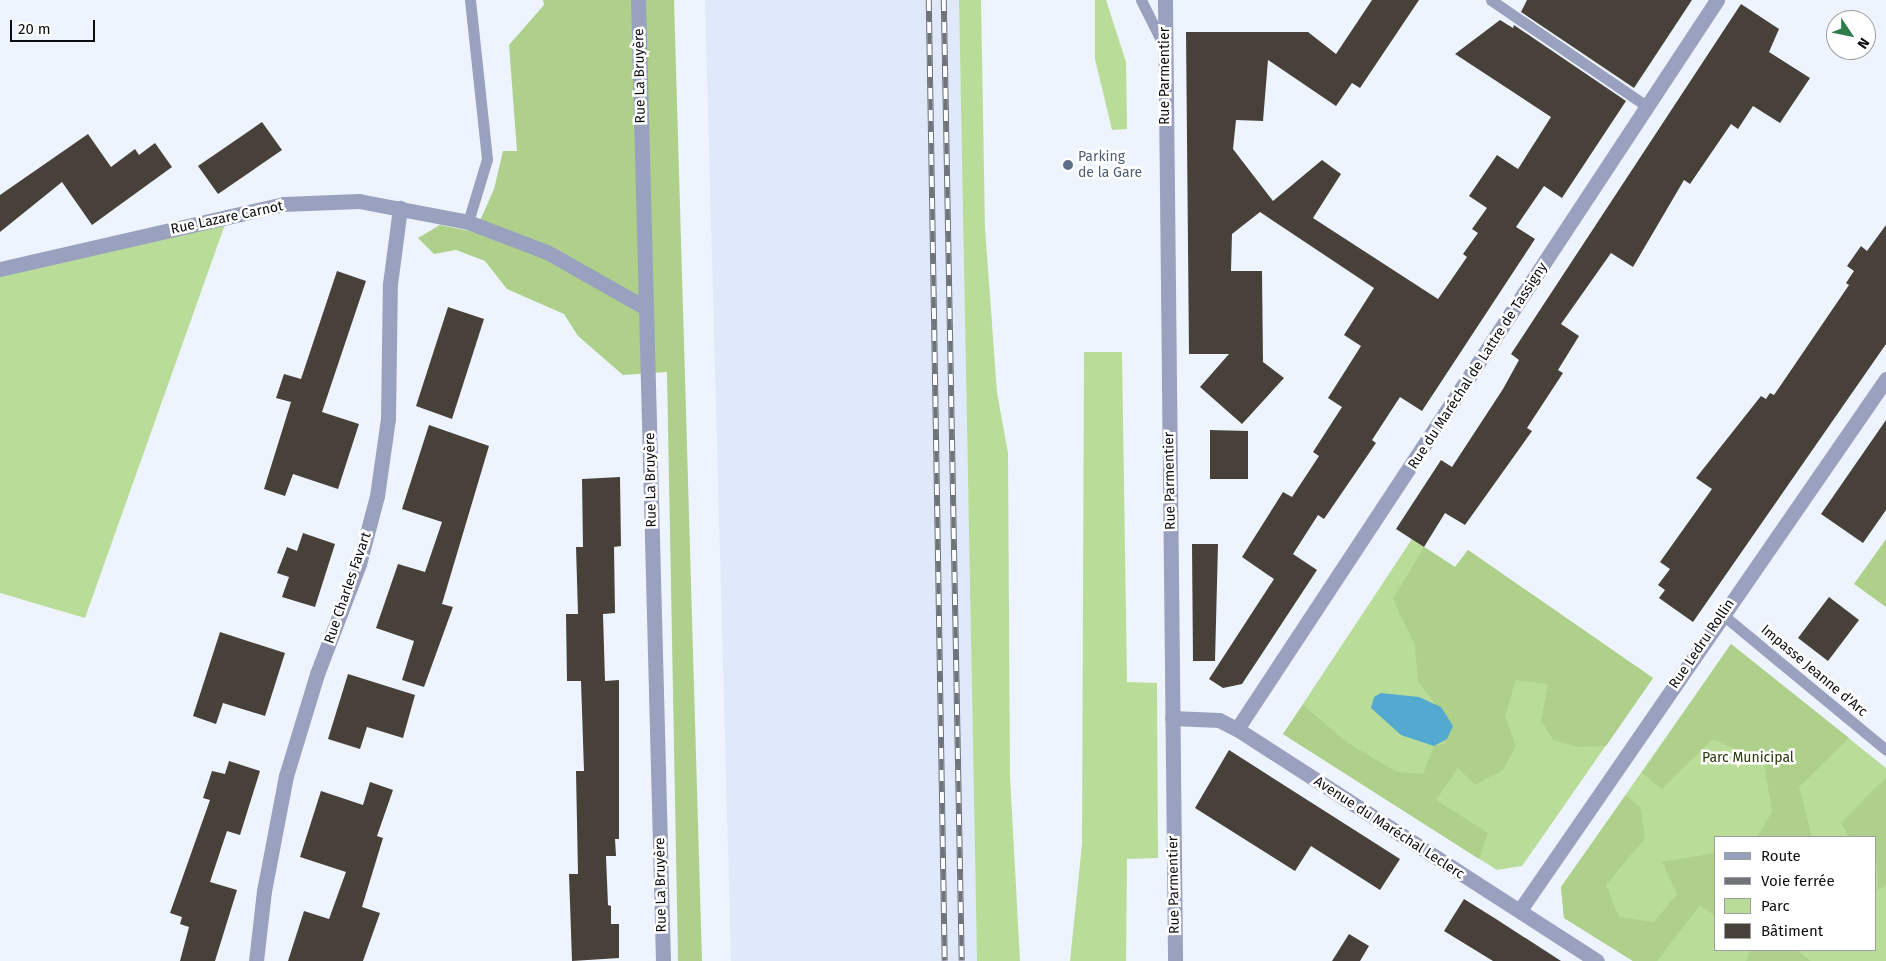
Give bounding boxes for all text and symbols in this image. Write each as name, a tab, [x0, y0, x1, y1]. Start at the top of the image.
scale bar	[12, 10, 98, 42]
north arrow	[1826, 10, 1876, 60]
text: 20 m	[18, 20, 51, 38]
street label: Rue Parmentier	[1157, 27, 1173, 125]
street label: Rue La Bruyère	[631, 28, 649, 124]
text: N	[1853, 34, 1873, 52]
place label: Parking de la Gare	[1078, 149, 1142, 182]
marker: Parking de la Gare	[1062, 159, 1074, 171]
street label: Rue Lazare Carnot	[169, 198, 285, 238]
street label: Rue du Maréchal de Lattre de Tassigny	[1405, 260, 1551, 472]
street label: Rue La Bruyère	[642, 432, 660, 528]
street label: Rue Parmentier	[1161, 432, 1179, 530]
street label: Rue Charles Favart	[321, 530, 375, 646]
street label: Rue Ledru Rollin	[1666, 596, 1738, 692]
street label: Impasse Jeanne d'Arc	[1757, 622, 1871, 720]
park label: Parc Municipal	[1702, 750, 1794, 766]
street label: Avenue du Maréchal Leclerc	[1311, 773, 1467, 883]
street label: Rue Parmentier	[1165, 836, 1183, 934]
legend	[1714, 836, 1876, 951]
street label: Rue La Bruyère	[652, 837, 670, 933]
text: Route	[1761, 847, 1801, 865]
text: Voie ferrée	[1761, 872, 1835, 890]
text: Parc	[1761, 897, 1790, 915]
text: Bâtiment	[1761, 922, 1823, 940]

